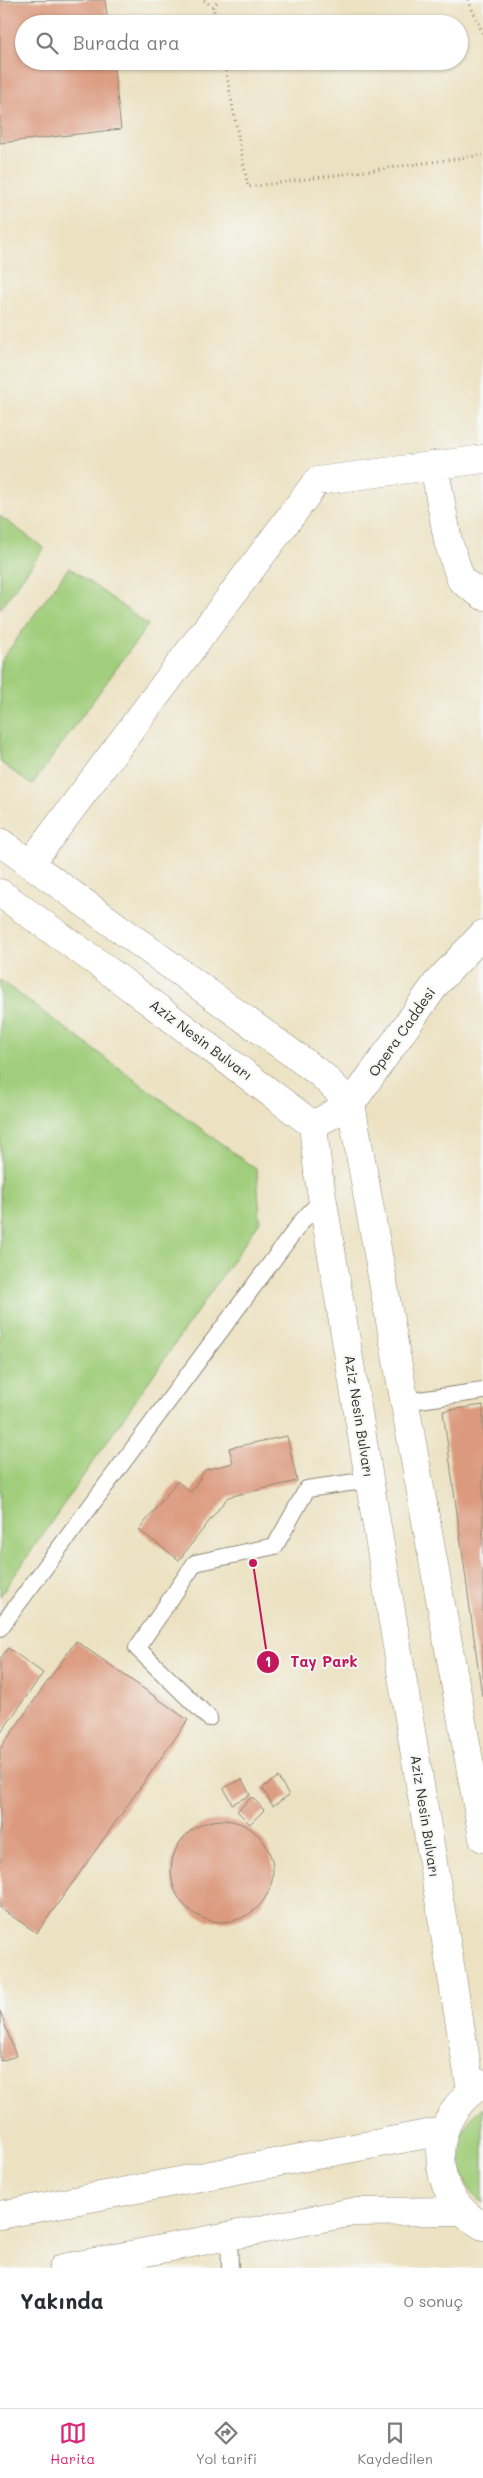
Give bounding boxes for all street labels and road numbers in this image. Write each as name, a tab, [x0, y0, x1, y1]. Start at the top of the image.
street label: Opera Caddesi	[364, 983, 439, 1080]
street label: Aziz Nesin Bulvarı	[146, 995, 256, 1084]
street label: Aziz Nesin Bulvarı	[340, 1353, 379, 1479]
street label: Aziz Nesin Bulvarı	[406, 1753, 445, 1879]

